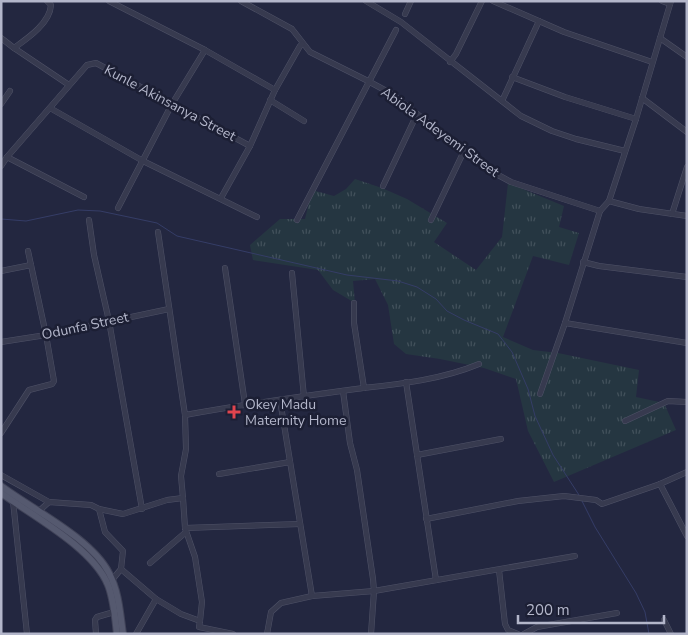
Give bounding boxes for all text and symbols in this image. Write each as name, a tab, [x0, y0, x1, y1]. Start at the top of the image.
street label: Kunle Akinsanya Street	[101, 60, 239, 146]
street label: Abiola Adeyemi Street	[377, 83, 503, 181]
street label: Odunfa Street	[40, 307, 130, 344]
place label: Okey Madu Maternity Home	[245, 395, 347, 430]
marker: Okey Madu Maternity Home	[227, 405, 241, 419]
scale bar	[518, 592, 664, 624]
text: 200 m	[526, 600, 570, 620]

